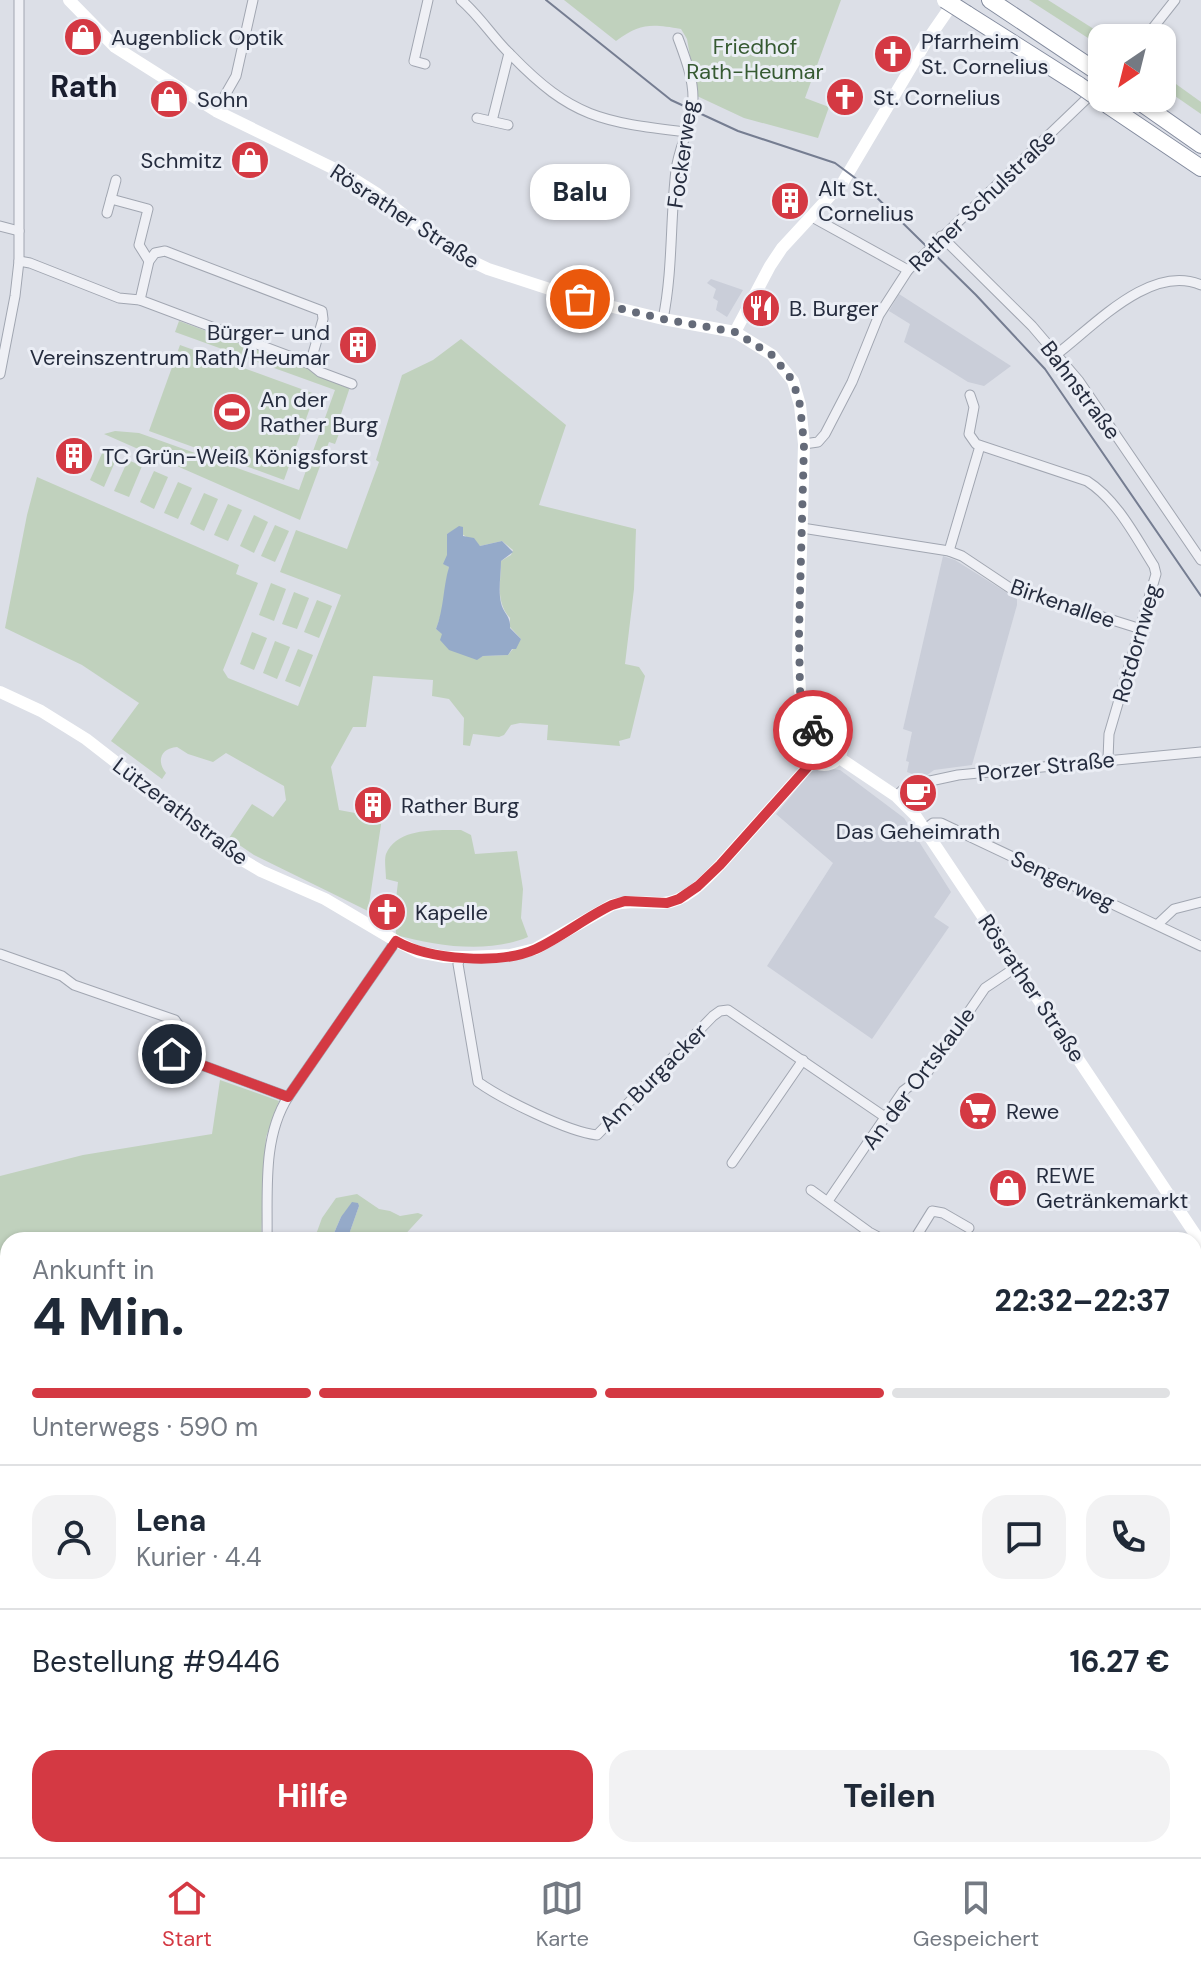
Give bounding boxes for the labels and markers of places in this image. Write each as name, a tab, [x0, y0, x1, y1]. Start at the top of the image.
shop icon: Augenblick Optik	[62, 16, 104, 58]
place label: Augenblick Optik	[111, 23, 284, 52]
place label: Pfarrheim St. Cornelius	[921, 27, 1049, 81]
church icon: Pfarrheim St. Cornelius	[872, 33, 914, 75]
church icon: St. Cornelius	[824, 76, 866, 118]
shop icon: Sohn	[148, 78, 190, 120]
place label: St. Cornelius	[873, 83, 1001, 112]
place label: Sohn	[197, 85, 248, 114]
shop icon: Schmitz	[229, 139, 271, 181]
place label: Schmitz	[140, 146, 222, 175]
callout: Balu	[530, 163, 630, 219]
place label: Alt St. Cornelius	[818, 174, 914, 228]
building icon: Alt St. Cornelius	[769, 180, 811, 222]
pin	[546, 265, 614, 333]
restaurant icon: B. Burger	[740, 287, 782, 329]
place label: B. Burger	[789, 294, 879, 323]
place label: Bürger- und Vereinszentrum Rath/Heumar	[30, 318, 330, 372]
building icon: Bürger- und Vereinszentrum Rath/Heumar	[337, 324, 379, 366]
place label: An der Rather Burg	[260, 385, 378, 439]
sports icon: An der Rather Burg	[211, 391, 253, 433]
building icon: TC Grün-Weiß Königsforst	[53, 435, 95, 477]
place label: TC Grün-Weiß Königsforst	[102, 442, 368, 471]
cafe icon: Das Geheimrath	[897, 772, 939, 814]
building icon: Rather Burg	[352, 784, 394, 826]
place label: Rather Burg	[401, 791, 519, 820]
place label: Das Geheimrath	[836, 817, 1000, 846]
church icon: Kapelle	[366, 891, 408, 933]
place label: Kapelle	[415, 898, 488, 927]
pin	[138, 1020, 206, 1088]
supermarket icon: Rewe	[957, 1090, 999, 1132]
place label: Rewe	[1006, 1097, 1059, 1126]
place label: REWE Getränkemarkt	[1036, 1161, 1188, 1215]
shop icon: REWE Getränkemarkt	[987, 1167, 1029, 1209]

